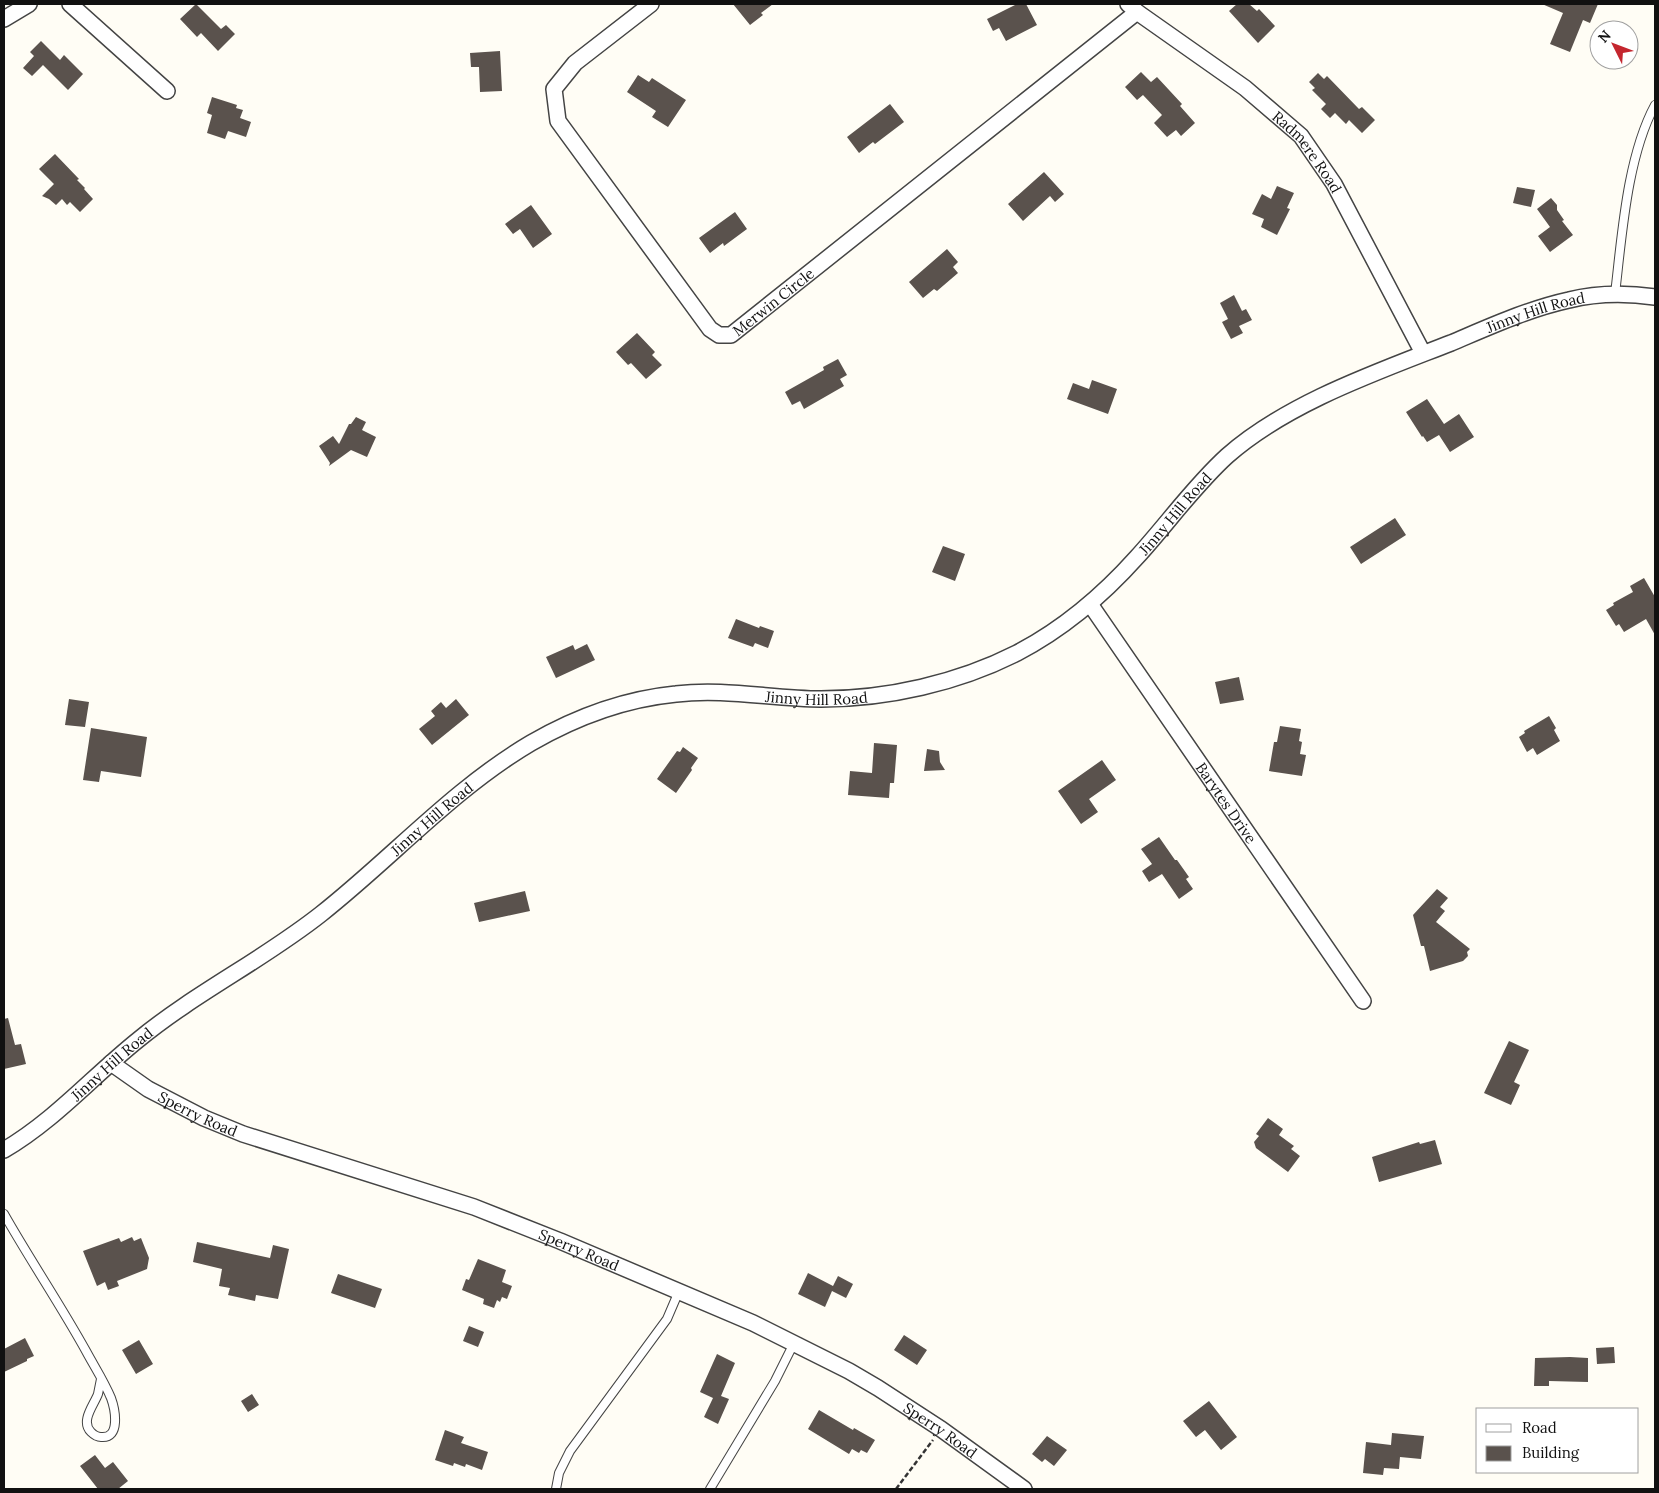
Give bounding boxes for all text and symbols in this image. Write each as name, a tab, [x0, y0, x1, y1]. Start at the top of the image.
north arrow	[1589, 20, 1639, 70]
text: N	[1594, 26, 1615, 46]
street label: Radmere Road	[1269, 106, 1346, 196]
street label: Merwin Circle	[728, 263, 818, 340]
street label: Jinny Hill Road	[1482, 287, 1586, 337]
street label: Jinny Hill Road	[1134, 468, 1215, 559]
street label: Jinny Hill Road	[763, 686, 869, 709]
street label: Barytes Drive	[1192, 758, 1261, 847]
street label: Jinny Hill Road	[386, 778, 476, 860]
street label: Jinny Hill Road	[66, 1023, 156, 1105]
street label: Sperry Road	[155, 1087, 240, 1140]
street label: Sperry Road	[536, 1224, 622, 1275]
street label: Sperry Road	[900, 1398, 981, 1462]
legend	[1476, 1408, 1639, 1473]
text: Road	[1522, 1418, 1557, 1437]
text: Building	[1522, 1443, 1580, 1462]

